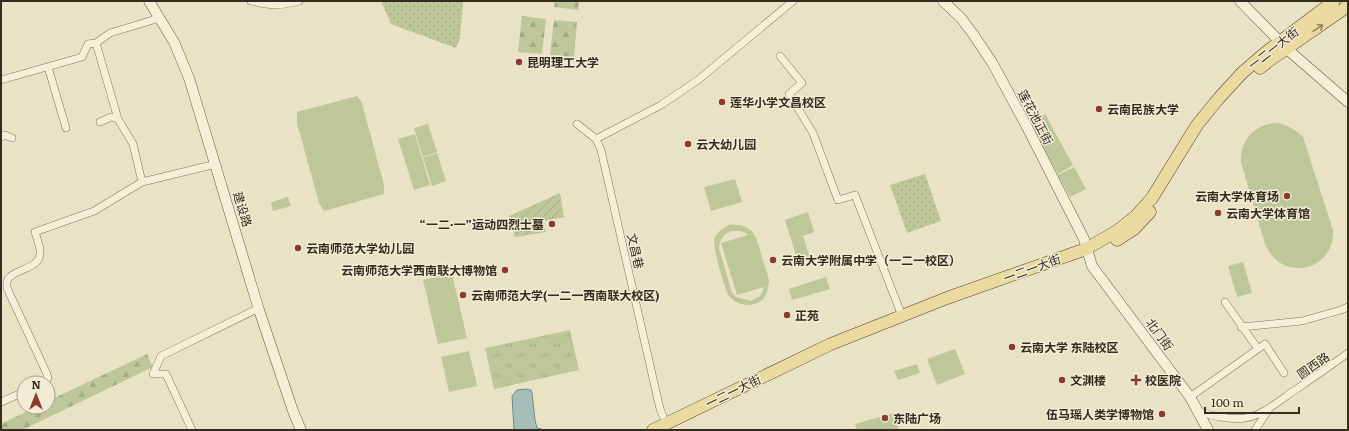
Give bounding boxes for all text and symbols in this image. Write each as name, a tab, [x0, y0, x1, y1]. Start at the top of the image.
street label: 一二一大街	[1244, 22, 1302, 74]
one-way arrow	[1312, 24, 1323, 32]
place label: 昆明理工大学	[527, 53, 599, 71]
marker: 昆明理工大学	[514, 57, 524, 67]
street label: 莲花池正街	[1014, 86, 1058, 148]
place label: 莲华小学文昌校区	[730, 93, 826, 111]
marker: 莲华小学文昌校区	[717, 97, 727, 107]
place label: 云南民族大学	[1107, 100, 1179, 118]
marker: 云南民族大学	[1094, 104, 1104, 114]
place label: 云大幼儿园	[696, 135, 756, 153]
marker: 云大幼儿园	[683, 139, 693, 149]
place label: 云南大学体育场	[1195, 187, 1279, 205]
street label: 建设路	[229, 189, 257, 229]
marker: 云南大学体育场	[1282, 191, 1292, 201]
place label: 云南大学体育馆	[1226, 204, 1310, 222]
marker: 云南大学体育馆	[1213, 208, 1223, 218]
place label: “一二·一”运动四烈士墓	[419, 215, 544, 233]
marker: “一二·一”运动四烈士墓	[547, 219, 557, 229]
street label: 文昌巷	[623, 231, 649, 271]
place label: 云南师范大学幼儿园	[306, 239, 414, 257]
marker: 云南师范大学幼儿园	[293, 243, 303, 253]
street label: 一二一大街	[1001, 249, 1063, 287]
place label: 云南大学附属中学（一二一校区）	[781, 251, 961, 269]
marker: 云南大学附属中学（一二一校区）	[768, 255, 778, 265]
place label: 云南师范大学西南联大博物馆	[341, 261, 497, 279]
marker: 云南师范大学西南联大博物馆	[500, 265, 510, 275]
place label: 云南师范大学(一二一西南联大校区)	[471, 286, 660, 304]
marker: 云南师范大学(一二一西南联大校区)	[458, 290, 468, 300]
place label: 正苑	[795, 306, 819, 324]
marker: 正苑	[782, 310, 792, 320]
street label: 北门街	[1142, 314, 1178, 354]
place label: 云南大学 东陆校区	[1020, 338, 1118, 356]
marker: 云南大学 东陆校区	[1007, 342, 1017, 352]
street label: 圆西路	[1293, 347, 1333, 383]
street label: 一二一大街	[702, 370, 764, 412]
place label: 文渊楼	[1070, 371, 1106, 389]
place label: 校医院	[1145, 371, 1181, 389]
marker: 校医院	[1130, 374, 1142, 386]
north arrow	[16, 375, 56, 415]
marker: 文渊楼	[1057, 375, 1067, 385]
text: N	[31, 376, 41, 392]
scale bar	[1205, 389, 1299, 415]
text: 100 m	[1211, 393, 1244, 411]
place label: 伍马瑶人类学博物馆	[1046, 405, 1154, 423]
place label: 东陆广场	[893, 409, 941, 427]
marker: 伍马瑶人类学博物馆	[1157, 409, 1167, 419]
marker: 东陆广场	[880, 413, 890, 423]

